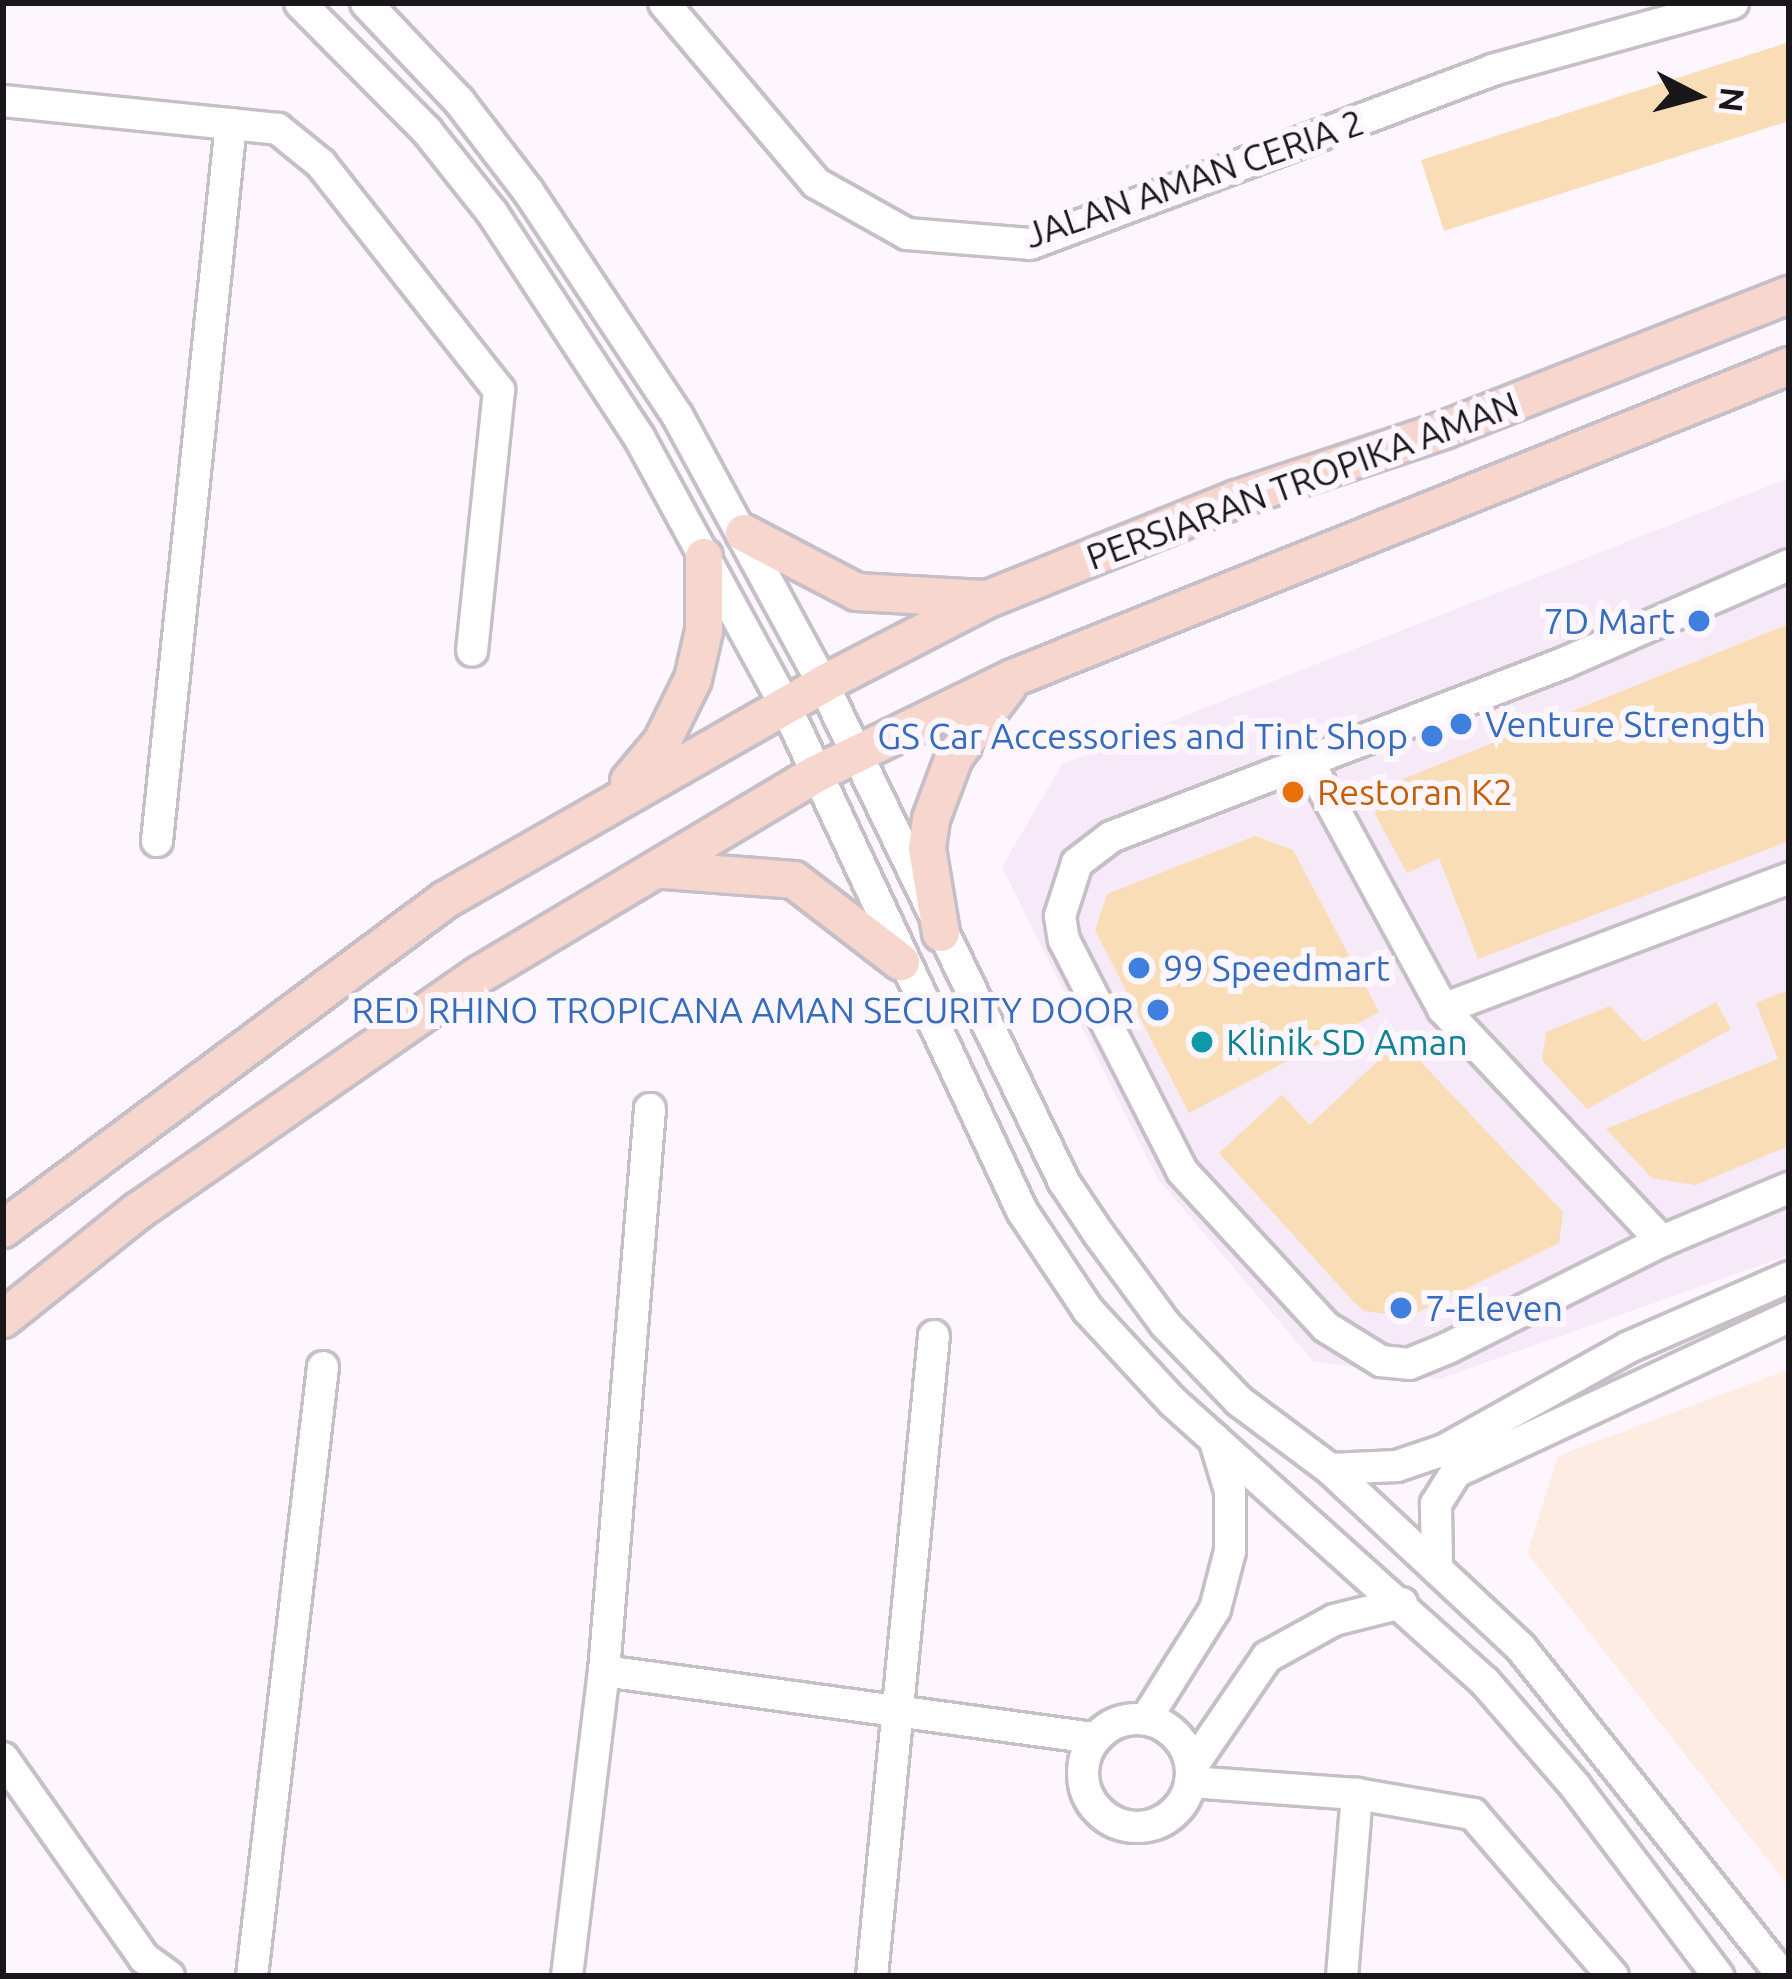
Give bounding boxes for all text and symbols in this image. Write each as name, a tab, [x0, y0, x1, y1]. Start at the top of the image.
north arrow	[1636, 36, 1756, 156]
text: N	[1713, 86, 1752, 114]
street label: JALAN AMAN CERIA 2	[1019, 100, 1369, 256]
street label: PERSIARAN TROPIKA AMAN	[1080, 382, 1524, 578]
place label: 7D Mart	[1543, 599, 1675, 643]
marker: 7D Mart	[1686, 608, 1712, 634]
place label: Venture Strength	[1485, 702, 1766, 746]
marker: Venture Strength	[1448, 711, 1474, 737]
place label: GS Car Accessories and Tint Shop	[877, 714, 1408, 758]
marker: GS Car Accessories and Tint Shop	[1419, 723, 1445, 749]
place label: Restoran K2	[1317, 770, 1513, 814]
marker: Restoran K2	[1280, 779, 1306, 805]
place label: 99 Speedmart	[1163, 946, 1390, 990]
marker: 99 Speedmart	[1126, 955, 1152, 981]
place label: RED RHINO TROPICANA AMAN SECURITY DOOR	[351, 988, 1134, 1032]
marker: RED RHINO TROPICANA AMAN SECURITY DOOR	[1145, 997, 1171, 1023]
place label: Klinik SD Aman	[1226, 1020, 1468, 1064]
marker: Klinik SD Aman	[1189, 1029, 1215, 1055]
place label: 7-Eleven	[1425, 1286, 1563, 1330]
marker: 7-Eleven	[1388, 1295, 1414, 1321]

